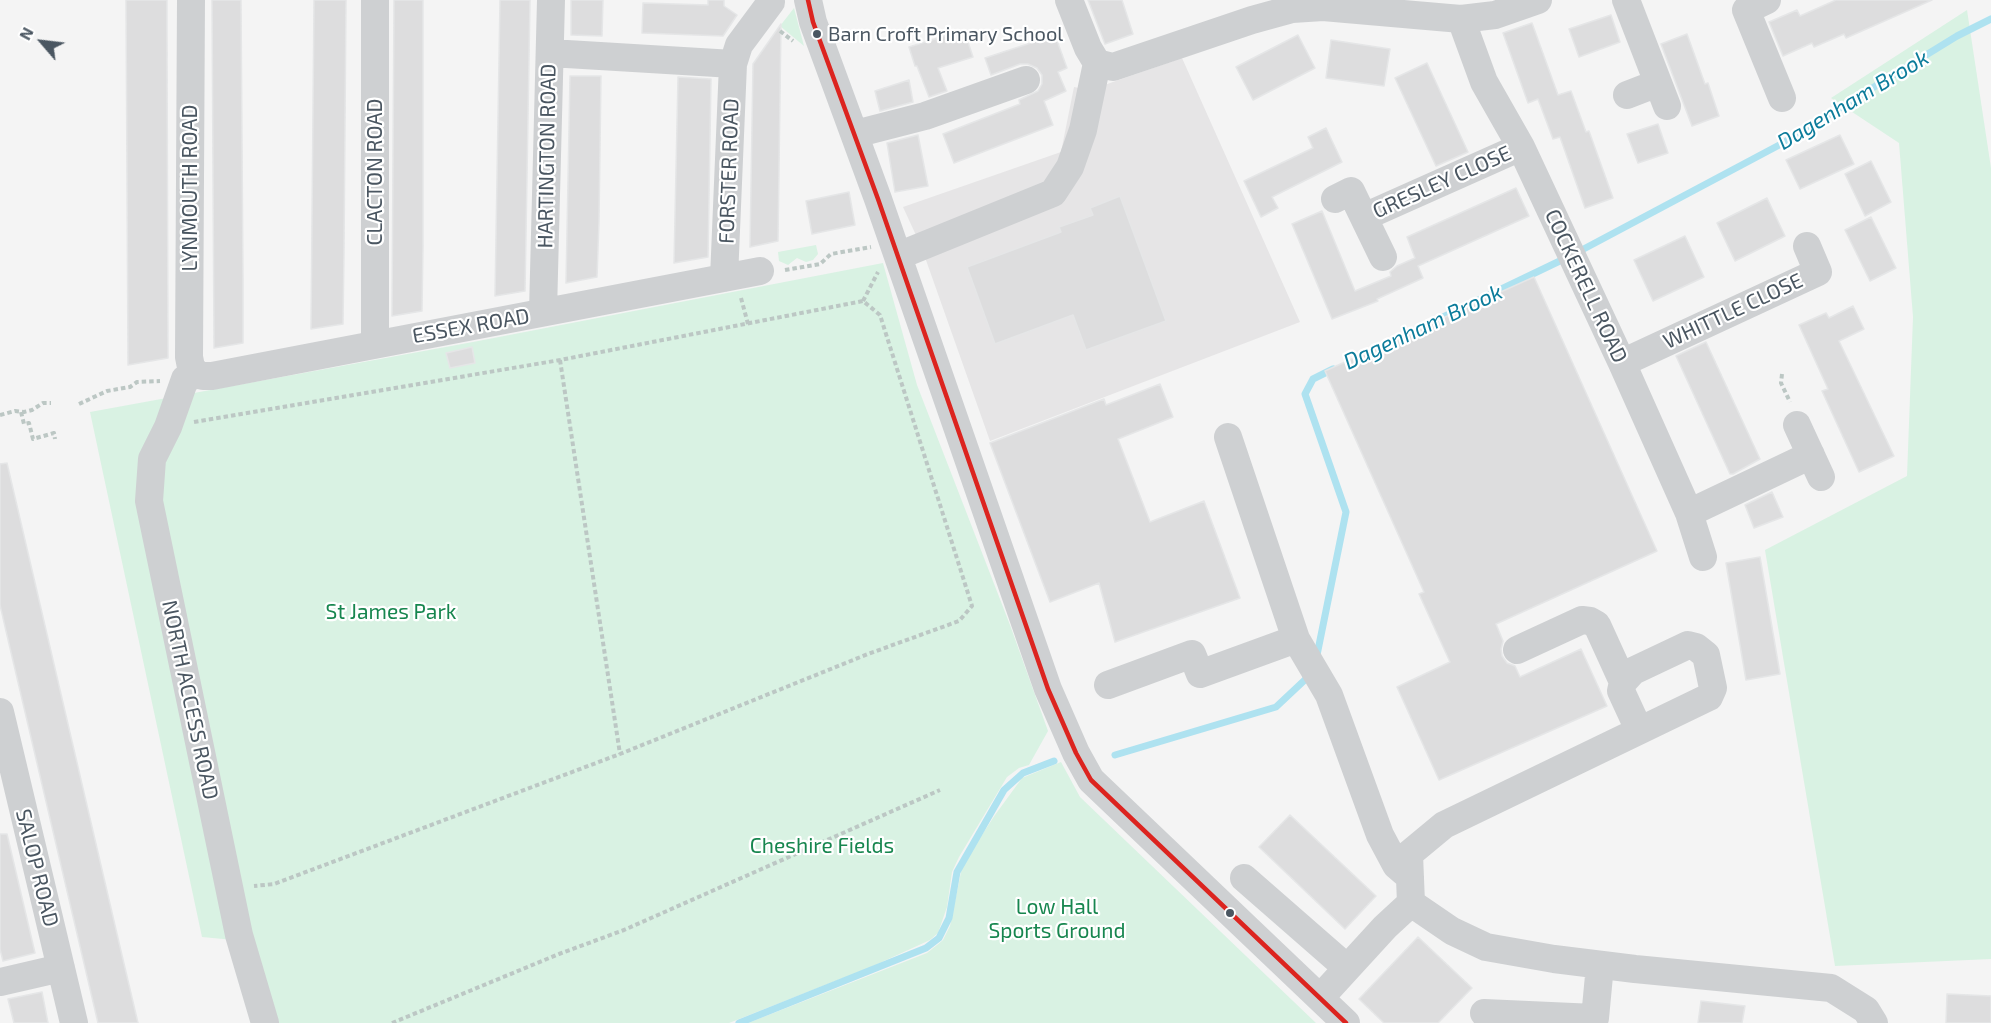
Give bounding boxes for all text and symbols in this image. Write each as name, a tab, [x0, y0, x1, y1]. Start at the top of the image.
north arrow	[12, 12, 72, 72]
place label: Barn Croft Primary School	[828, 22, 1063, 46]
text: N	[15, 24, 37, 43]
marker: Barn Croft Primary School	[811, 28, 823, 40]
water label: Dagenham Brook	[1772, 44, 1934, 156]
street label: HARTINGTON ROAD	[533, 63, 561, 249]
street label: CLACTON ROAD	[362, 98, 388, 246]
street label: FORSTER ROAD	[714, 98, 744, 244]
street label: LYNMOUTH ROAD	[177, 105, 203, 271]
street label: GRESLEY CLOSE	[1369, 140, 1515, 224]
street label: COCKERELL ROAD	[1539, 205, 1633, 367]
street label: WHITTLE CLOSE	[1659, 268, 1807, 354]
water label: Dagenham Brook	[1339, 279, 1507, 375]
street label: ESSEX ROAD	[410, 303, 532, 349]
street label: NORTH ACCESS ROAD	[157, 598, 223, 802]
park label: St James Park	[326, 599, 456, 625]
street label: SALOP ROAD	[10, 807, 64, 929]
park label: Cheshire Fields	[750, 833, 894, 859]
park label: Low Hall Sports Ground	[988, 894, 1126, 944]
unlabelled marker	[1224, 907, 1236, 919]

